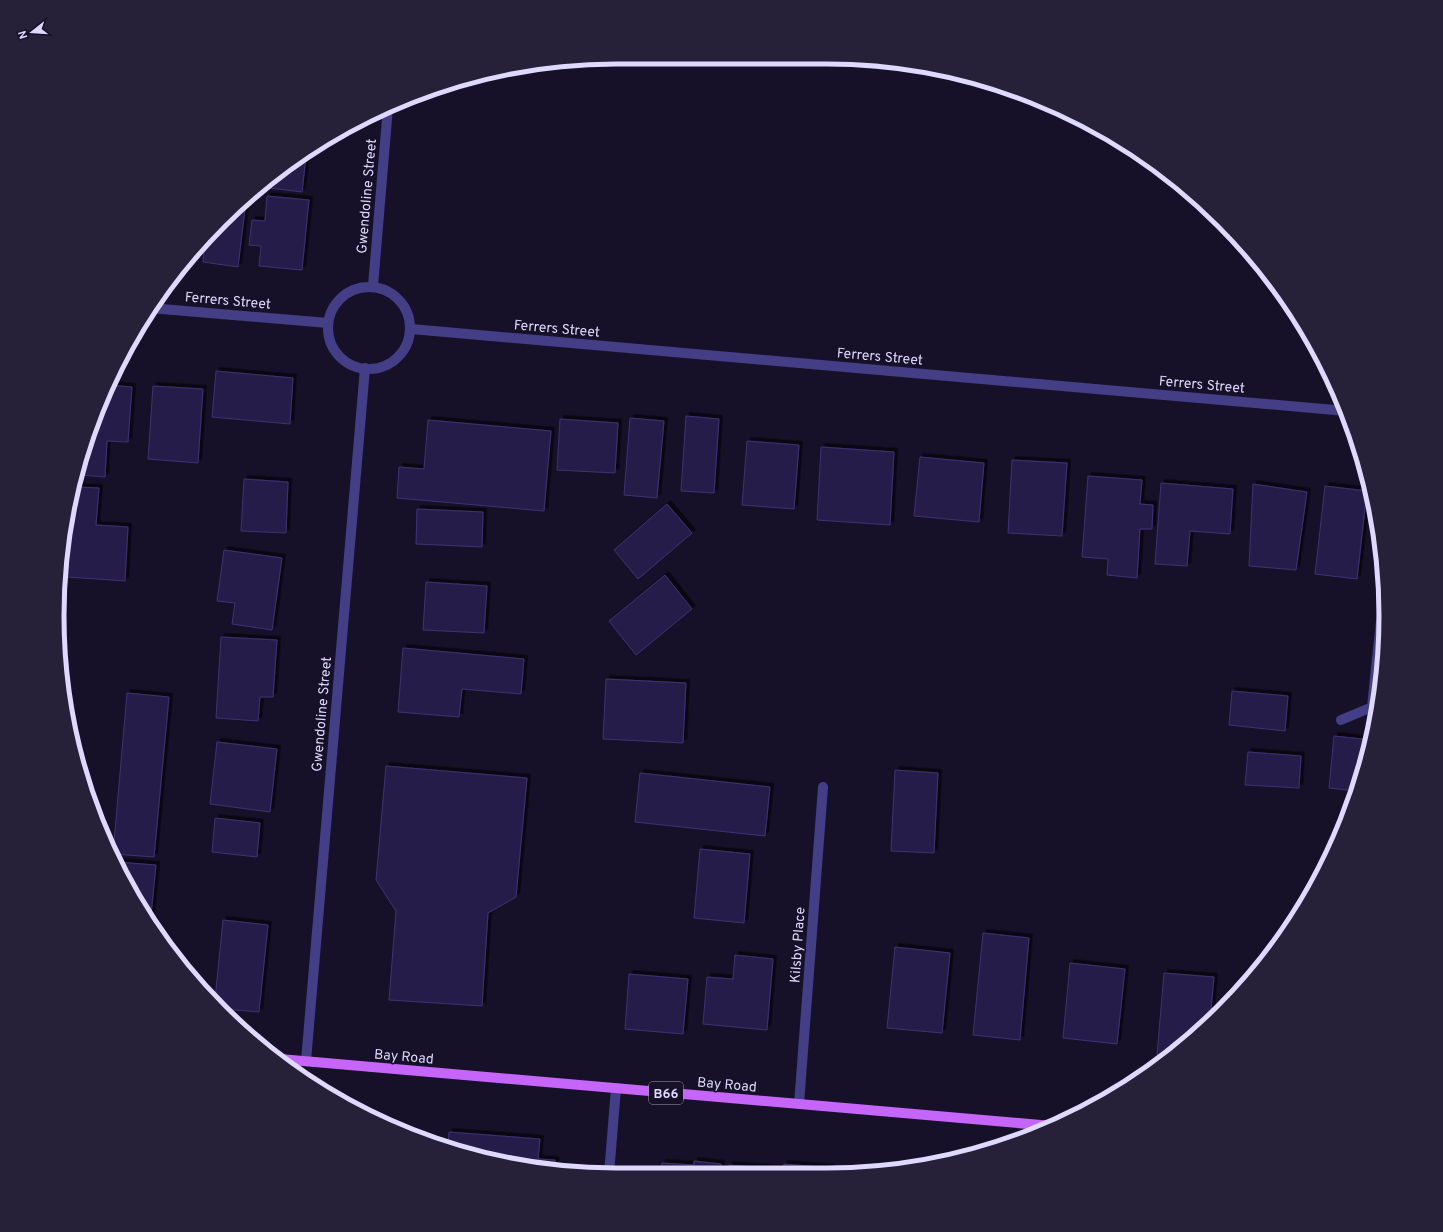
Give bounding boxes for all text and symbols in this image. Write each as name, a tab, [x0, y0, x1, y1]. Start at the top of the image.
north arrow	[12, 12, 52, 52]
text: N	[16, 29, 31, 40]
street label: Gwendoline Street	[354, 138, 381, 254]
street label: Ferrers Street	[184, 289, 272, 314]
street label: Ferrers Street	[513, 317, 601, 342]
street label: Ferrers Street	[836, 345, 924, 370]
street label: Ferrers Street	[1158, 373, 1246, 398]
street label: Gwendoline Street	[309, 656, 336, 772]
street label: Kilsby Place	[787, 906, 810, 984]
street label: Bay Road	[373, 1046, 434, 1069]
street label: Bay Road	[696, 1074, 757, 1097]
road number: B66	[649, 1082, 683, 1104]

